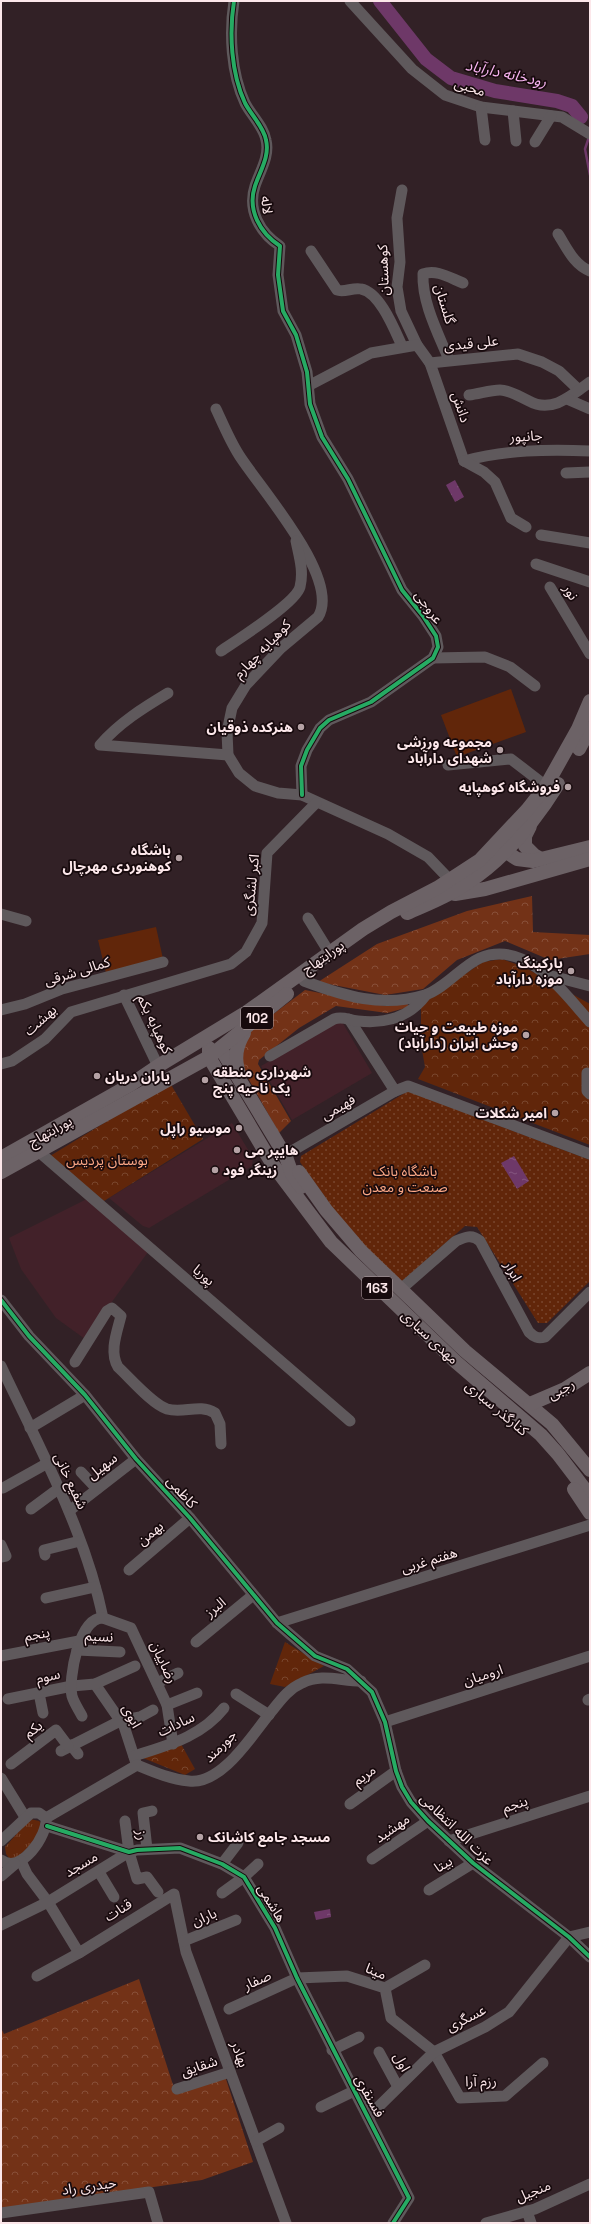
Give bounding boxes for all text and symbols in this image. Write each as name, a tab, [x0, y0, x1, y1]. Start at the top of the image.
water label: رودخانه دارآباد	[464, 55, 549, 91]
street label: محبی	[452, 74, 488, 100]
street label: لاله	[257, 195, 277, 215]
street label: کوهستان	[373, 244, 393, 296]
street label: گلستان	[430, 282, 460, 326]
street label: علی قیدی	[443, 331, 499, 355]
street label: دانش	[447, 389, 475, 425]
street label: جانپور	[508, 426, 543, 447]
street label: نور	[559, 580, 583, 603]
street label: عروجی	[411, 587, 447, 627]
street label: کوهپایه چهارم	[229, 616, 296, 684]
place label: هنرکده ذوقیان	[207, 718, 293, 736]
marker: هنرکده ذوقیان	[296, 722, 306, 732]
place label: مجموعه ورزشی شهدای دارآباد	[397, 733, 492, 767]
marker: مجموعه ورزشی شهدای دارآباد	[495, 745, 505, 755]
place label: فروشگاه کوهپایه	[459, 778, 560, 797]
marker: فروشگاه کوهپایه	[563, 782, 573, 792]
place label: باشگاه کوهنوردی مهرچال	[63, 841, 172, 876]
marker: باشگاه کوهنوردی مهرچال	[174, 853, 184, 863]
street label: اکبر لشگری	[239, 853, 263, 917]
street label: پورابتهاج	[298, 936, 349, 980]
street label: کمالی شرقی	[42, 952, 112, 990]
place label: پارکینگ موزه دارآباد	[496, 954, 563, 988]
marker: پارکینگ موزه دارآباد	[566, 966, 576, 976]
street label: کوهپایه یکم	[132, 991, 177, 1058]
street label: بهشت	[20, 1000, 60, 1039]
road number: 102	[241, 1007, 273, 1029]
place label: موزه طبیعت و حیات وحش ایران (دارآباد)	[395, 1018, 518, 1052]
marker: موزه طبیعت و حیات وحش ایران (دارآباد)	[521, 1030, 531, 1040]
place label: شهرداری منطقه یک ناحیه پنج	[213, 1063, 311, 1098]
place label: یاران دریان	[105, 1067, 170, 1085]
marker: یاران دریان	[92, 1071, 102, 1081]
marker: شهرداری منطقه یک ناحیه پنج	[200, 1075, 210, 1085]
street label: فهیمی	[317, 1090, 359, 1124]
place label: امیر شکلات	[475, 1104, 547, 1122]
marker: امیر شکلات	[550, 1108, 560, 1118]
street label: پورابتهاج	[25, 1111, 76, 1152]
place label: موسیو راپل	[160, 1119, 231, 1138]
marker: موسیو راپل	[234, 1123, 244, 1133]
place label: هایپر می	[245, 1141, 298, 1160]
marker: هایپر می	[232, 1145, 242, 1155]
park label: بوستان پردیس	[66, 1151, 148, 1170]
place label: زینگر فود	[223, 1161, 277, 1179]
park label: باشگاه بانک صنعت و معدن	[362, 1162, 448, 1196]
marker: زینگر فود	[210, 1165, 220, 1175]
street label: ابرار	[500, 1257, 526, 1284]
street label: پوریا	[188, 1260, 219, 1290]
road number: 163	[362, 1277, 392, 1299]
street label: مهدی سباری	[398, 1306, 462, 1368]
street label: رجبی	[544, 1374, 578, 1404]
street label: کنارگذر سباری	[462, 1376, 532, 1440]
street label: سهیل	[83, 1449, 121, 1483]
street label: شفیع خانی	[48, 1450, 92, 1513]
street label: کاظمی	[163, 1472, 201, 1512]
street label: بهمن	[133, 1517, 167, 1549]
street label: هفتم غربی	[399, 1543, 460, 1579]
street label: البرز	[200, 1593, 229, 1622]
street label: پنجم	[23, 1623, 52, 1647]
street label: نسیم	[84, 1626, 114, 1648]
street label: رضاییان	[146, 1638, 182, 1686]
street label: ارومیان	[461, 1660, 505, 1690]
street label: سوم	[34, 1664, 62, 1689]
street label: ابوی	[118, 1701, 146, 1731]
street label: سادات	[155, 1708, 197, 1740]
street label: یکم	[20, 1716, 47, 1744]
street label: جورمند	[200, 1726, 240, 1766]
street label: مریم	[349, 1761, 380, 1791]
street label: عزت الله انتظامی	[416, 1789, 498, 1869]
street label: پنجم	[500, 1791, 531, 1818]
street label: مهشید	[371, 1809, 413, 1847]
street label: رز	[132, 1828, 152, 1841]
place label: مسجد جامع کاشانک	[208, 1828, 330, 1847]
marker: مسجد جامع کاشانک	[195, 1832, 205, 1842]
street label: مسجد	[61, 1847, 101, 1881]
street label: بیتا	[430, 1851, 456, 1876]
street label: هاشمی	[254, 1881, 290, 1925]
street label: قنات	[101, 1895, 135, 1925]
street label: باران	[189, 1904, 219, 1930]
street label: مینا	[363, 1959, 389, 1983]
street label: صفار	[239, 1966, 274, 1994]
street label: عسگری	[443, 2000, 489, 2036]
street label: بهادر	[227, 2037, 253, 2070]
street label: اول	[389, 2049, 415, 2075]
street label: شقایق	[178, 2052, 220, 2081]
street label: فسنقری	[351, 2071, 389, 2121]
street label: رزم آرا	[465, 2072, 497, 2092]
street label: حیدری راد	[60, 2173, 118, 2199]
street label: منجیل	[513, 2176, 553, 2206]

